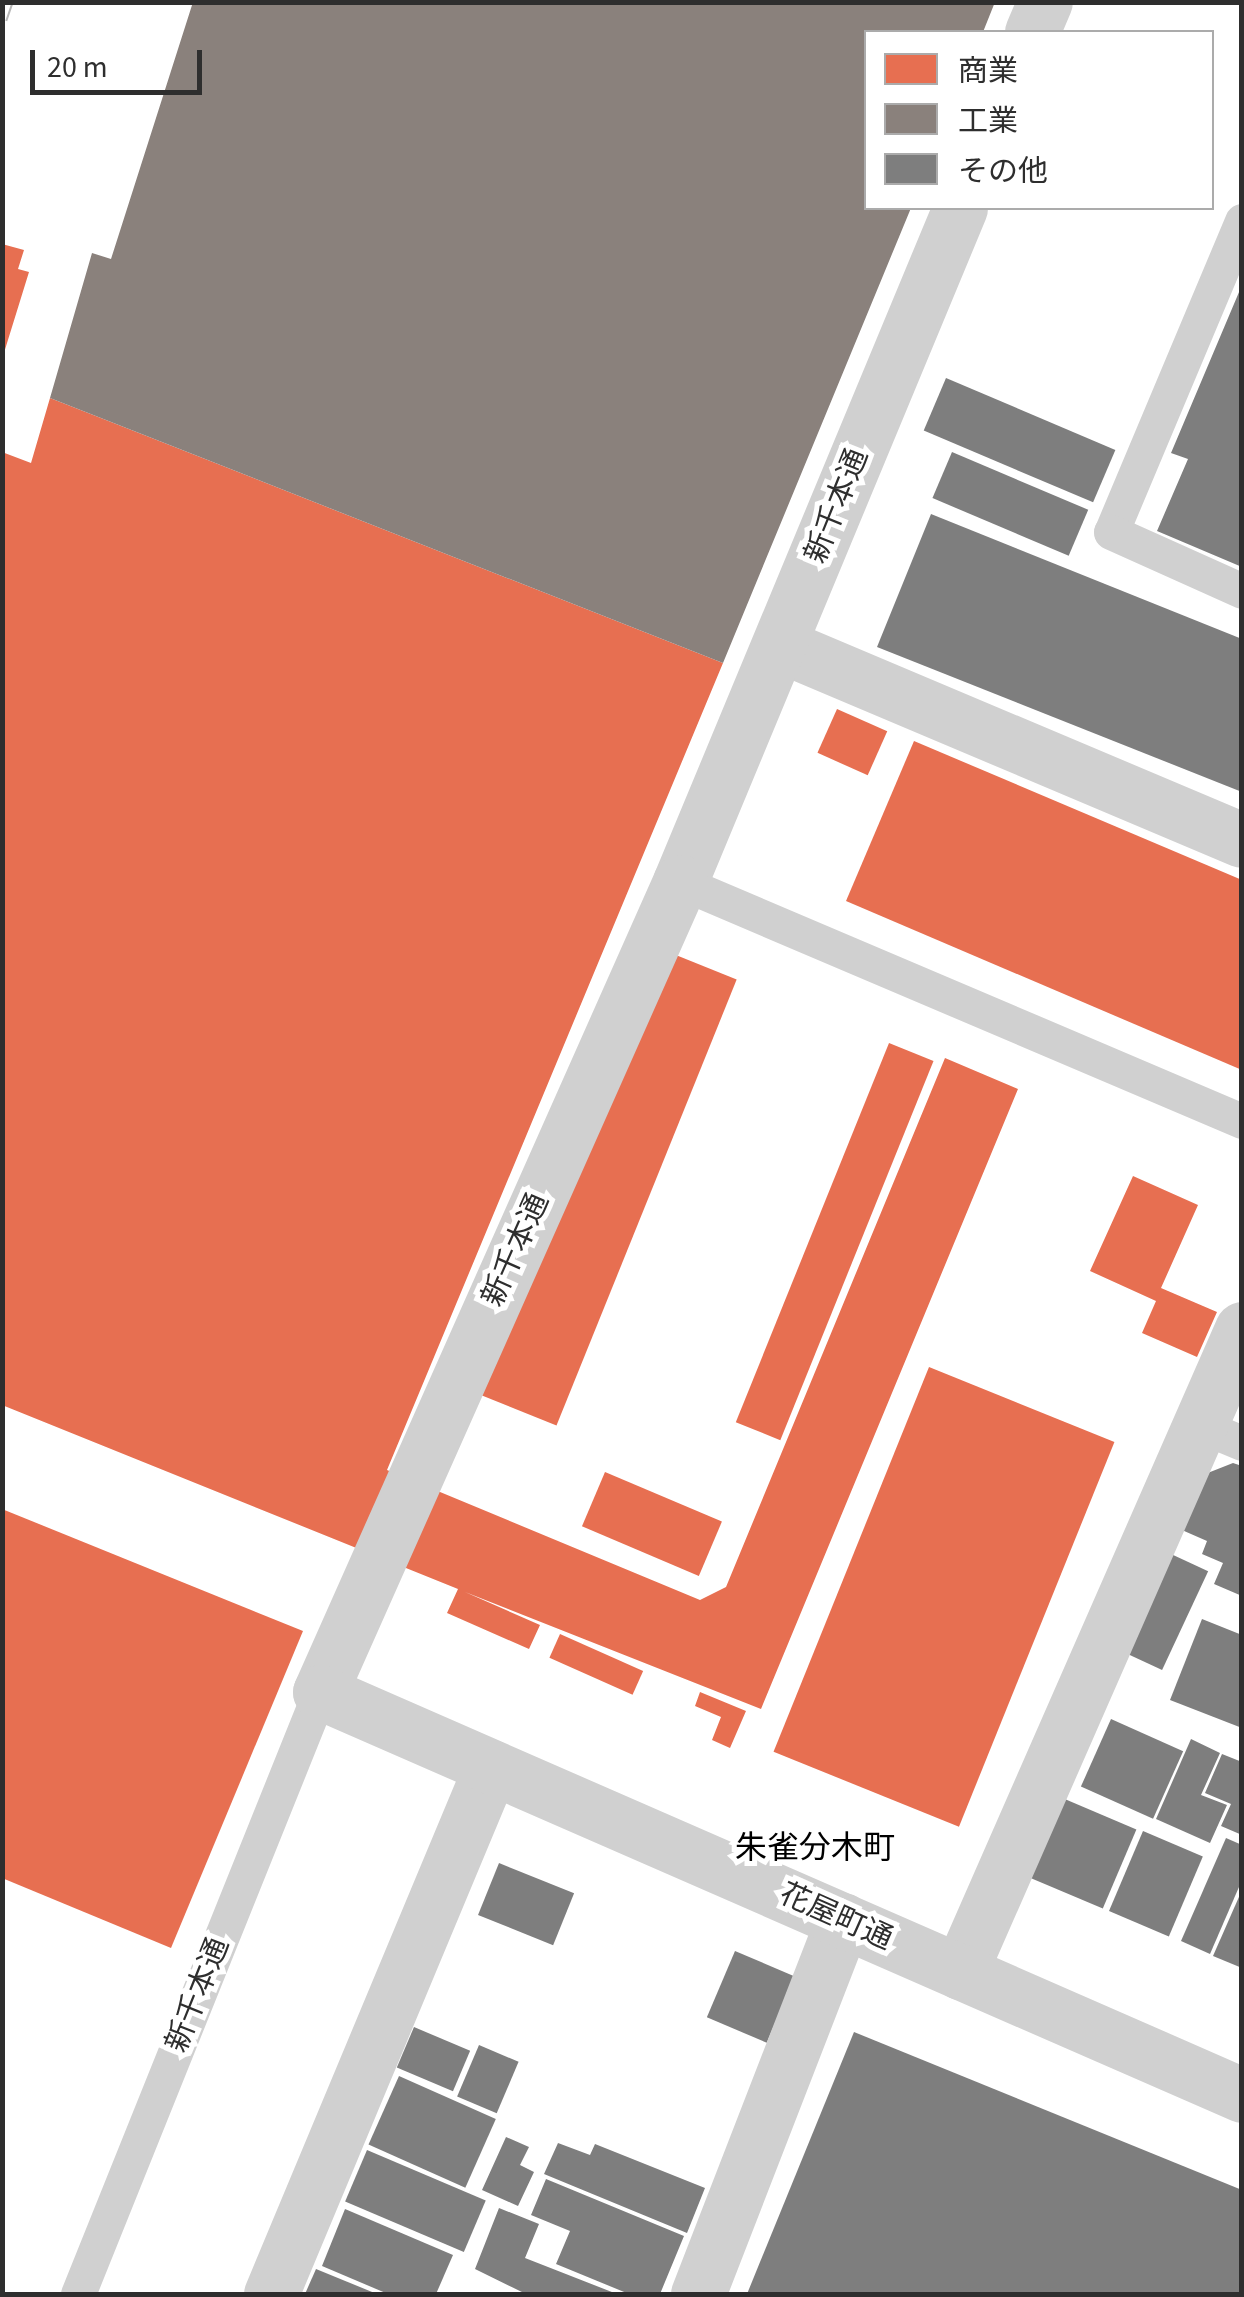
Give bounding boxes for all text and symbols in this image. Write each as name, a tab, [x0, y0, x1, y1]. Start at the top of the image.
scale bar	[35, 30, 208, 92]
legend	[864, 30, 1214, 210]
text: 20 m	[47, 46, 108, 89]
text: 商業	[958, 50, 1018, 93]
text: 工業	[958, 100, 1018, 143]
text: その他	[958, 150, 1048, 193]
street label: 新千本通	[798, 444, 876, 568]
street label: 新千本通	[475, 1188, 557, 1312]
district label: 朱雀分木町	[735, 1829, 895, 1867]
street label: 花屋町通	[774, 1876, 898, 1958]
street label: 新千本通	[159, 1933, 237, 2057]

